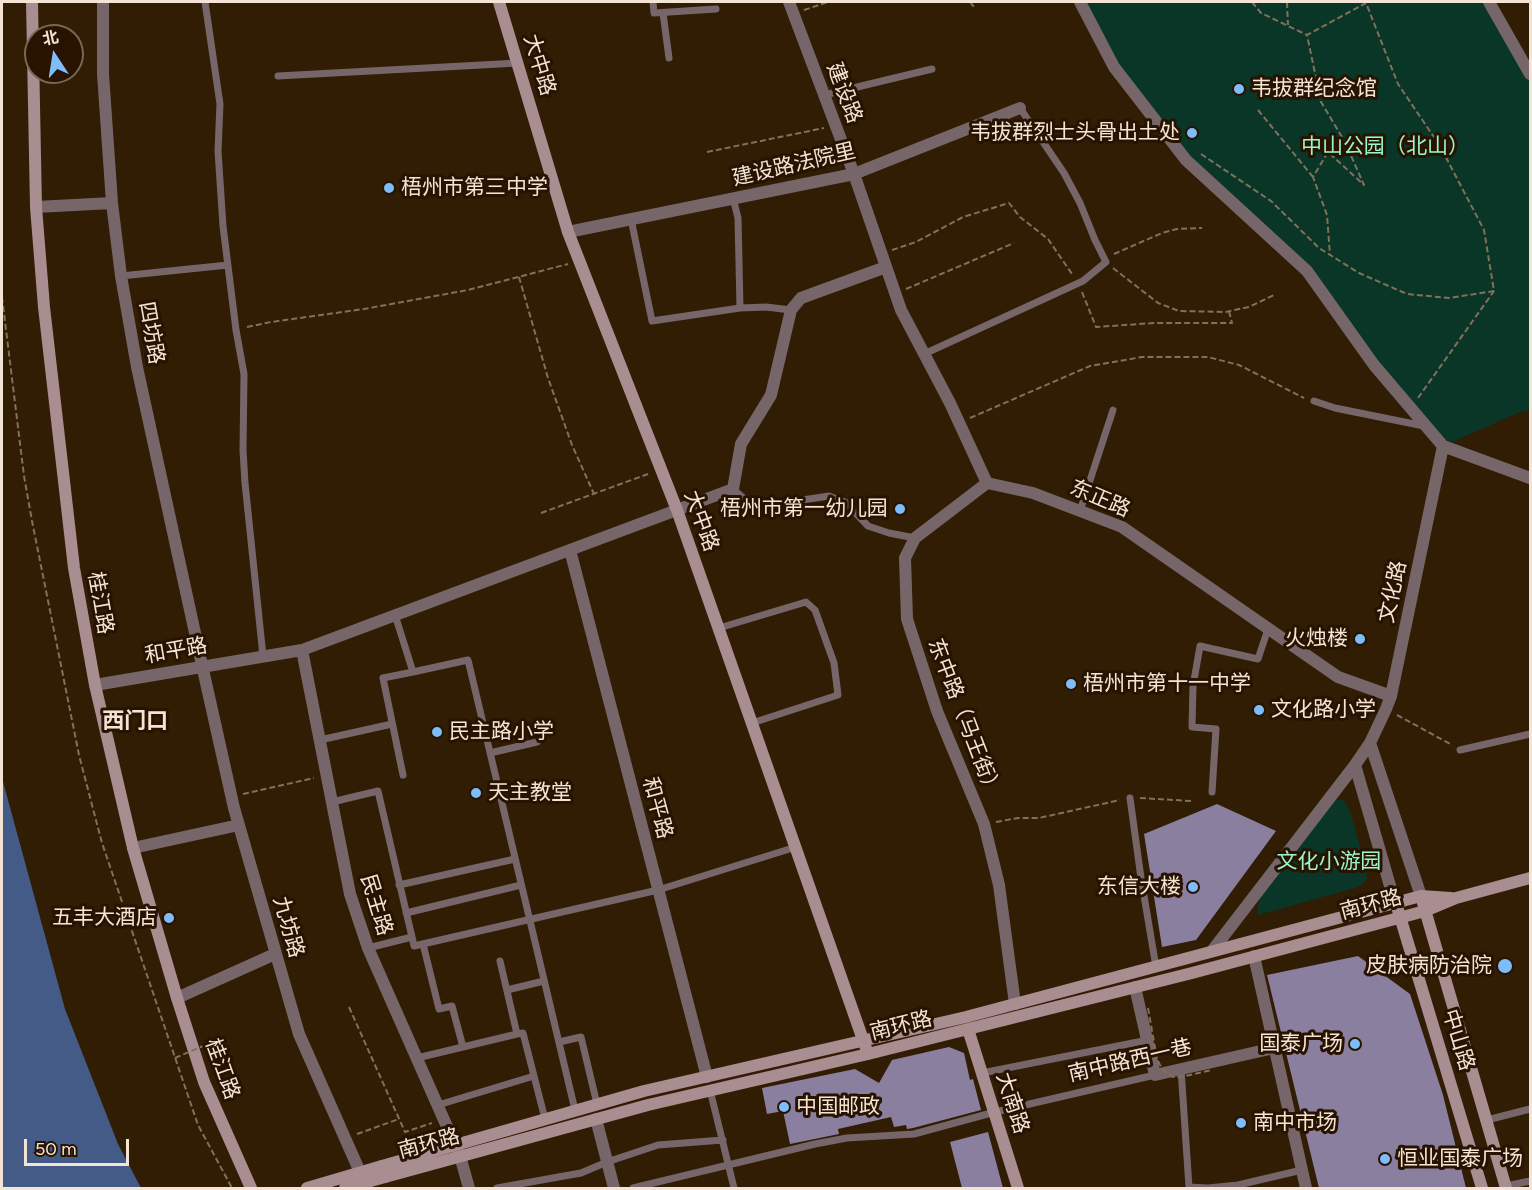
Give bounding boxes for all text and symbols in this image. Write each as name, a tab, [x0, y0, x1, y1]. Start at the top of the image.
north arrow	[24, 24, 84, 84]
text: 北	[41, 27, 60, 49]
street label: 大中路	[518, 31, 560, 99]
street label: 建设路	[821, 59, 867, 127]
place label: 韦拔群纪念馆	[1251, 76, 1377, 102]
marker: 韦拔群纪念馆	[1232, 82, 1246, 96]
place label: 韦拔群烈士头骨出土处	[970, 120, 1180, 146]
marker: 韦拔群烈士头骨出土处	[1185, 126, 1199, 140]
park label: 中山公园（北山）	[1301, 134, 1469, 160]
street label: 建设路法院里	[730, 139, 858, 191]
place label: 梧州市第三中学	[401, 175, 548, 201]
marker: 梧州市第三中学	[382, 181, 396, 195]
street label: 四坊路	[133, 300, 169, 366]
street label: 东正路	[1066, 475, 1134, 523]
street label: 大中路	[678, 487, 724, 555]
place label: 梧州市第一幼儿园	[720, 496, 888, 522]
marker: 梧州市第一幼儿园	[893, 502, 907, 516]
street label: 文化路	[1374, 559, 1412, 625]
street label: 桂江路	[82, 570, 118, 636]
place label: 火烛楼	[1285, 626, 1348, 652]
marker: 火烛楼	[1353, 632, 1367, 646]
street label: 和平路	[143, 633, 209, 669]
street label: 东中路（马王街）	[922, 635, 1006, 801]
place label: 梧州市第十一中学	[1083, 671, 1251, 697]
marker: 梧州市第十一中学	[1064, 677, 1078, 691]
place label: 文化路小学	[1271, 697, 1376, 723]
marker: 文化路小学	[1252, 703, 1266, 717]
district label: 西门口	[102, 709, 168, 735]
place label: 民主路小学	[449, 719, 554, 745]
marker: 民主路小学	[430, 725, 444, 739]
street label: 和平路	[637, 774, 677, 842]
place label: 天主教堂	[488, 780, 572, 806]
marker: 天主教堂	[469, 786, 483, 800]
park label: 文化小游园	[1277, 849, 1381, 875]
street label: 民主路	[355, 871, 397, 939]
place label: 东信大楼	[1097, 874, 1181, 900]
marker: 东信大楼	[1186, 880, 1200, 894]
street label: 南环路	[1337, 885, 1405, 925]
street label: 九坊路	[267, 893, 309, 961]
place label: 五丰大酒店	[52, 905, 157, 931]
marker: 五丰大酒店	[162, 911, 176, 925]
place label: 皮肤病防治院	[1366, 953, 1492, 979]
marker: 皮肤病防治院	[1496, 957, 1514, 975]
street label: 南环路	[867, 1006, 935, 1046]
street label: 中山路	[1437, 1006, 1479, 1074]
place label: 国泰广场	[1259, 1031, 1343, 1057]
street label: 桂江路	[199, 1035, 245, 1103]
street label: 南中路西一巷	[1066, 1035, 1194, 1087]
marker: 国泰广场	[1348, 1037, 1362, 1051]
street label: 大南路	[990, 1069, 1034, 1137]
place label: 中国邮政	[796, 1094, 880, 1120]
marker: 中国邮政	[777, 1100, 791, 1114]
place label: 南中市场	[1253, 1110, 1337, 1136]
marker: 南中市场	[1234, 1116, 1248, 1130]
street label: 南环路	[395, 1124, 463, 1164]
scale bar	[27, 1127, 132, 1165]
text: 50 m	[35, 1138, 77, 1160]
place label: 恒业国泰广场	[1397, 1146, 1523, 1172]
marker: 恒业国泰广场	[1378, 1152, 1392, 1166]

